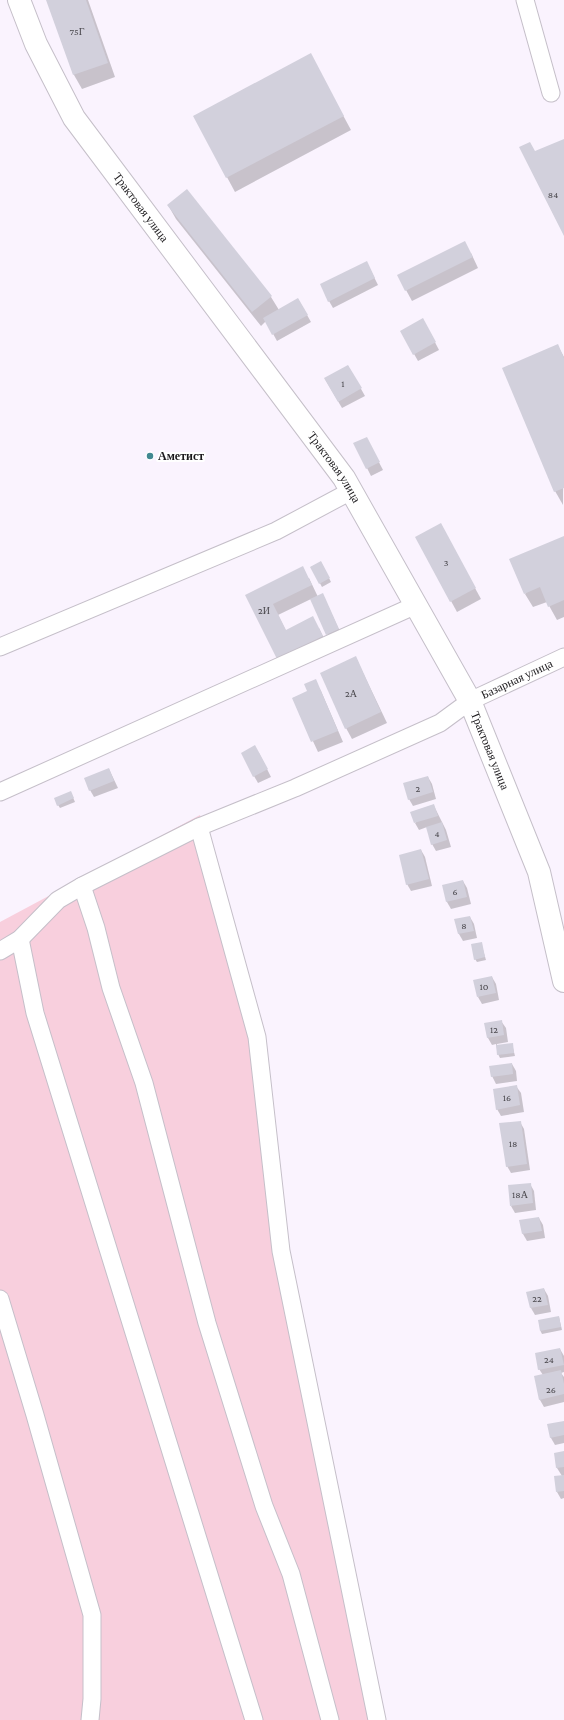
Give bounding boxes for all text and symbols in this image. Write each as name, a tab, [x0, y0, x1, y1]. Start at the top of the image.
house number: 75Г	[69, 26, 85, 37]
street label: Трактовая улица	[110, 170, 172, 245]
house number: 84	[548, 189, 558, 200]
house number: 1	[341, 378, 345, 389]
street label: Трактовая улица	[305, 429, 364, 506]
place label: Аметист	[158, 449, 204, 463]
marker: Аметист	[145, 451, 155, 461]
house number: 3	[444, 557, 449, 568]
house number: 2И	[258, 605, 270, 616]
street label: Базарная улица	[479, 656, 555, 702]
house number: 2А	[345, 688, 358, 699]
street label: Трактовая улица	[468, 709, 512, 792]
house number: 2	[416, 783, 421, 794]
house number: 4	[434, 828, 440, 839]
house number: 6	[452, 886, 458, 897]
house number: 8	[461, 920, 467, 931]
house number: 10	[480, 981, 489, 992]
house number: 12	[490, 1024, 498, 1035]
house number: 16	[503, 1092, 511, 1103]
house number: 18	[509, 1138, 517, 1149]
house number: 18А	[512, 1189, 529, 1200]
house number: 22	[532, 1293, 542, 1304]
house number: 24	[544, 1354, 554, 1365]
house number: 26	[546, 1384, 556, 1395]

